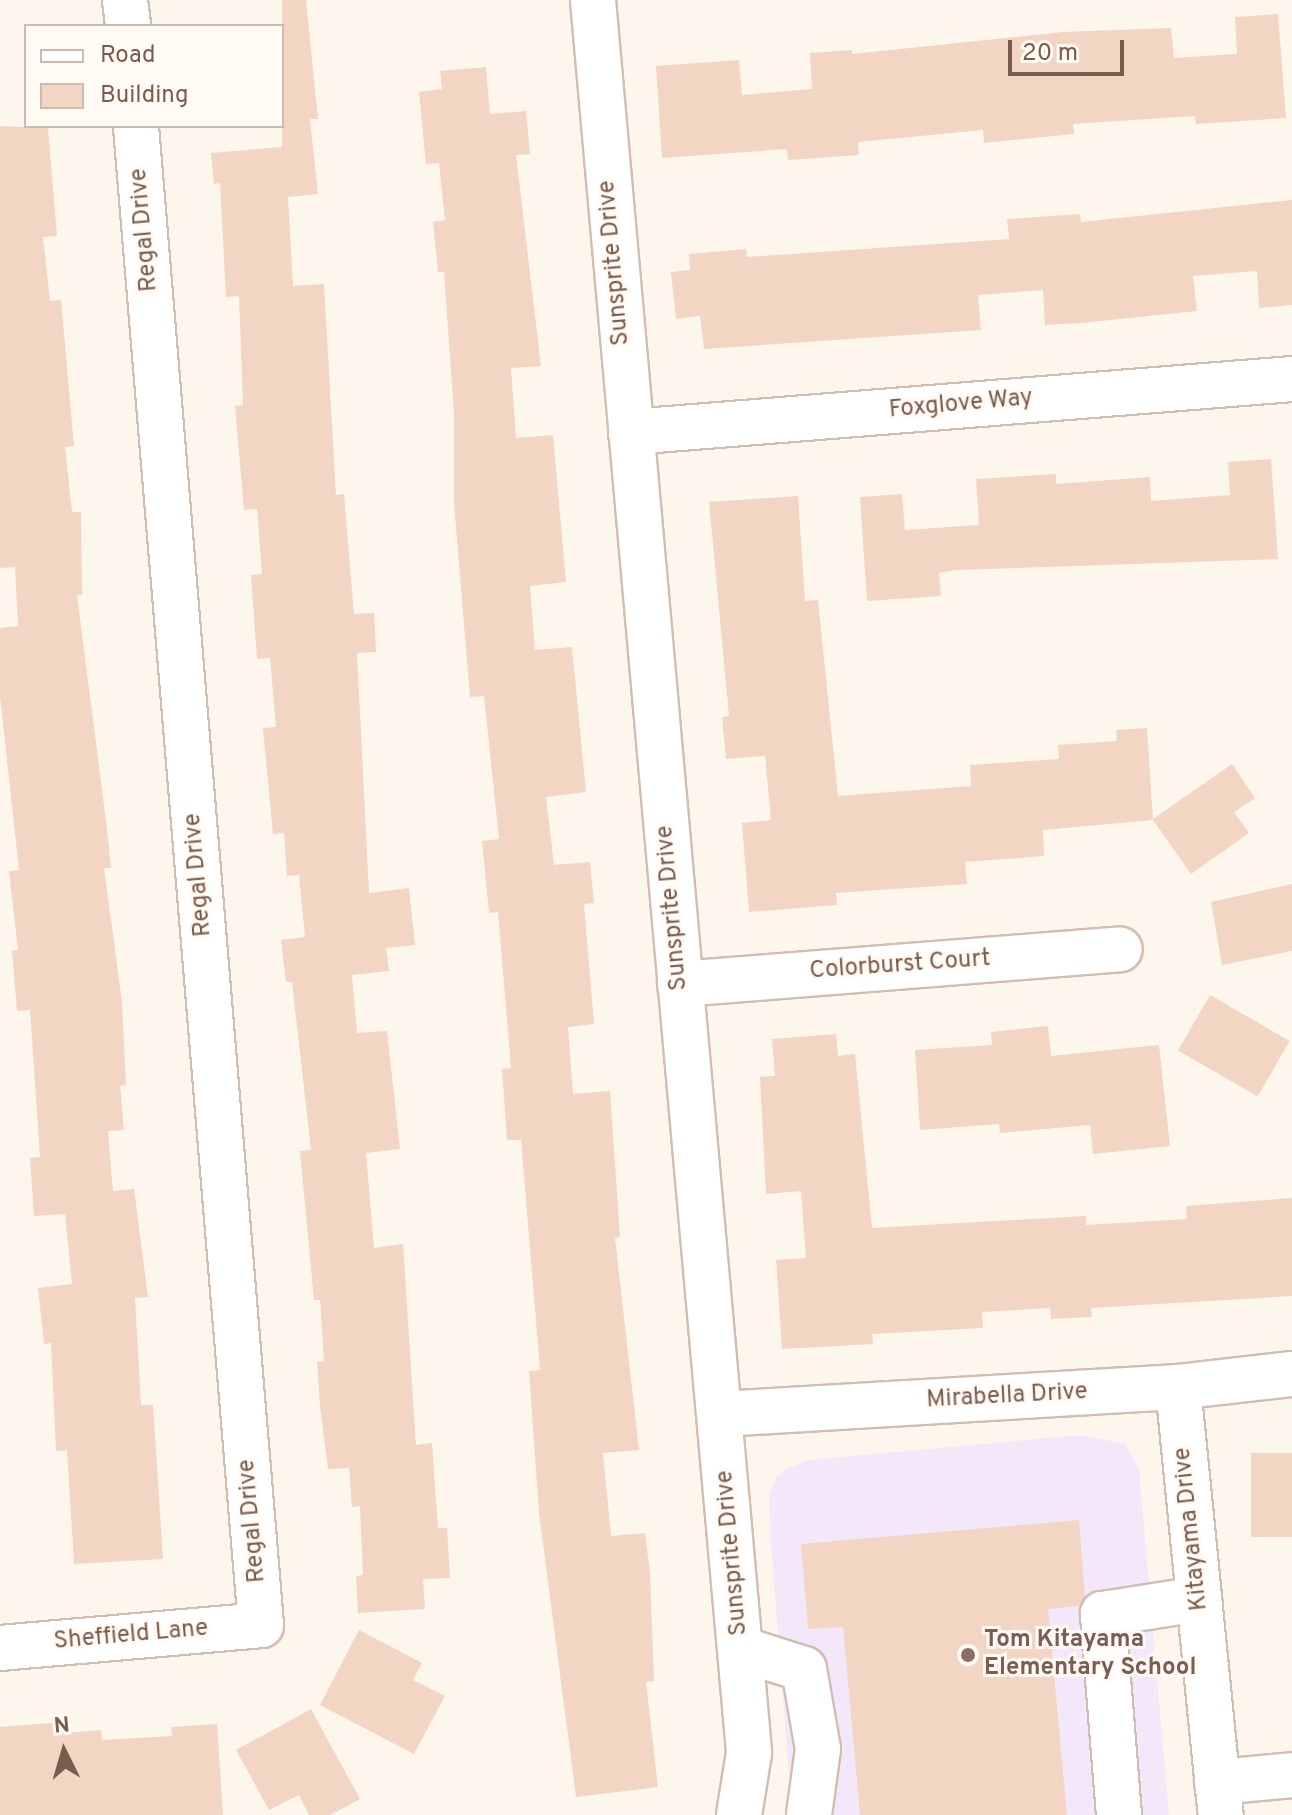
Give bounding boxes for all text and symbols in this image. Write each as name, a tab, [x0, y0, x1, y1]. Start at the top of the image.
legend	[24, 24, 284, 128]
scale bar	[1012, 24, 1128, 74]
text: 20 m	[1022, 39, 1078, 69]
text: Road	[100, 41, 156, 71]
text: Building	[100, 81, 189, 111]
street label: Regal Drive	[125, 167, 165, 293]
street label: Sunsprite Drive	[593, 179, 637, 347]
street label: Foxglove Way	[888, 384, 1034, 426]
street label: Regal Drive	[179, 812, 219, 938]
street label: Sunsprite Drive	[651, 824, 695, 992]
street label: Colorburst Court	[809, 945, 991, 987]
street label: Mirabella Drive	[926, 1378, 1088, 1416]
street label: Kitayama Drive	[1169, 1446, 1215, 1612]
street label: Regal Drive	[233, 1458, 273, 1584]
street label: Sunsprite Drive	[711, 1469, 755, 1637]
street label: Sheffield Lane	[53, 1615, 209, 1657]
place label: Tom Kitayama Elementary School	[984, 1627, 1196, 1683]
marker: Tom Kitayama Elementary School	[959, 1646, 977, 1664]
north arrow	[24, 1711, 104, 1791]
text: N	[53, 1712, 71, 1741]

